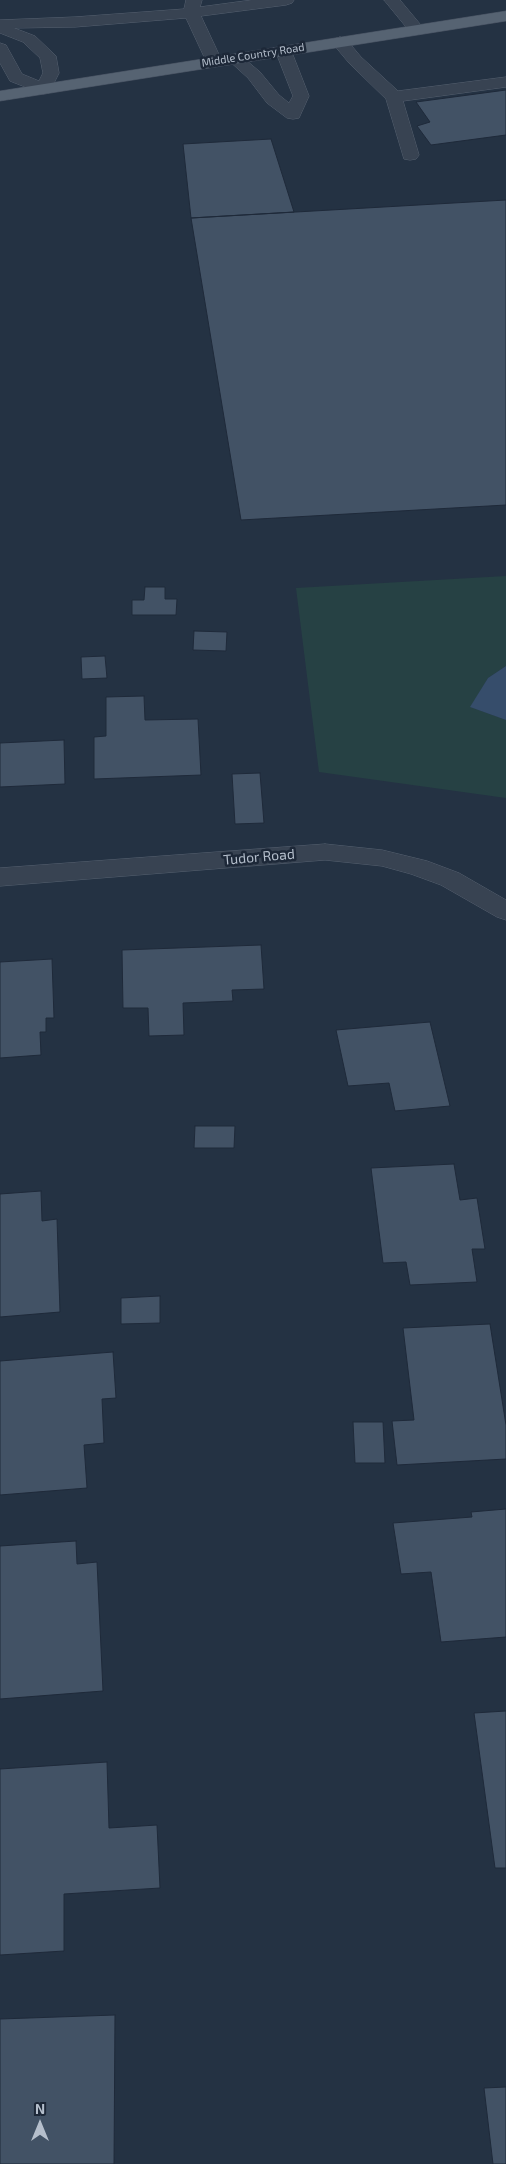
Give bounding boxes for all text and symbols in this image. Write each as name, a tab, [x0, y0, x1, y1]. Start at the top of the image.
street label: Middle Country Road	[201, 40, 305, 70]
street label: Tudor Road	[222, 846, 296, 868]
north arrow	[15, 2099, 65, 2149]
text: N	[35, 2100, 45, 2117]

